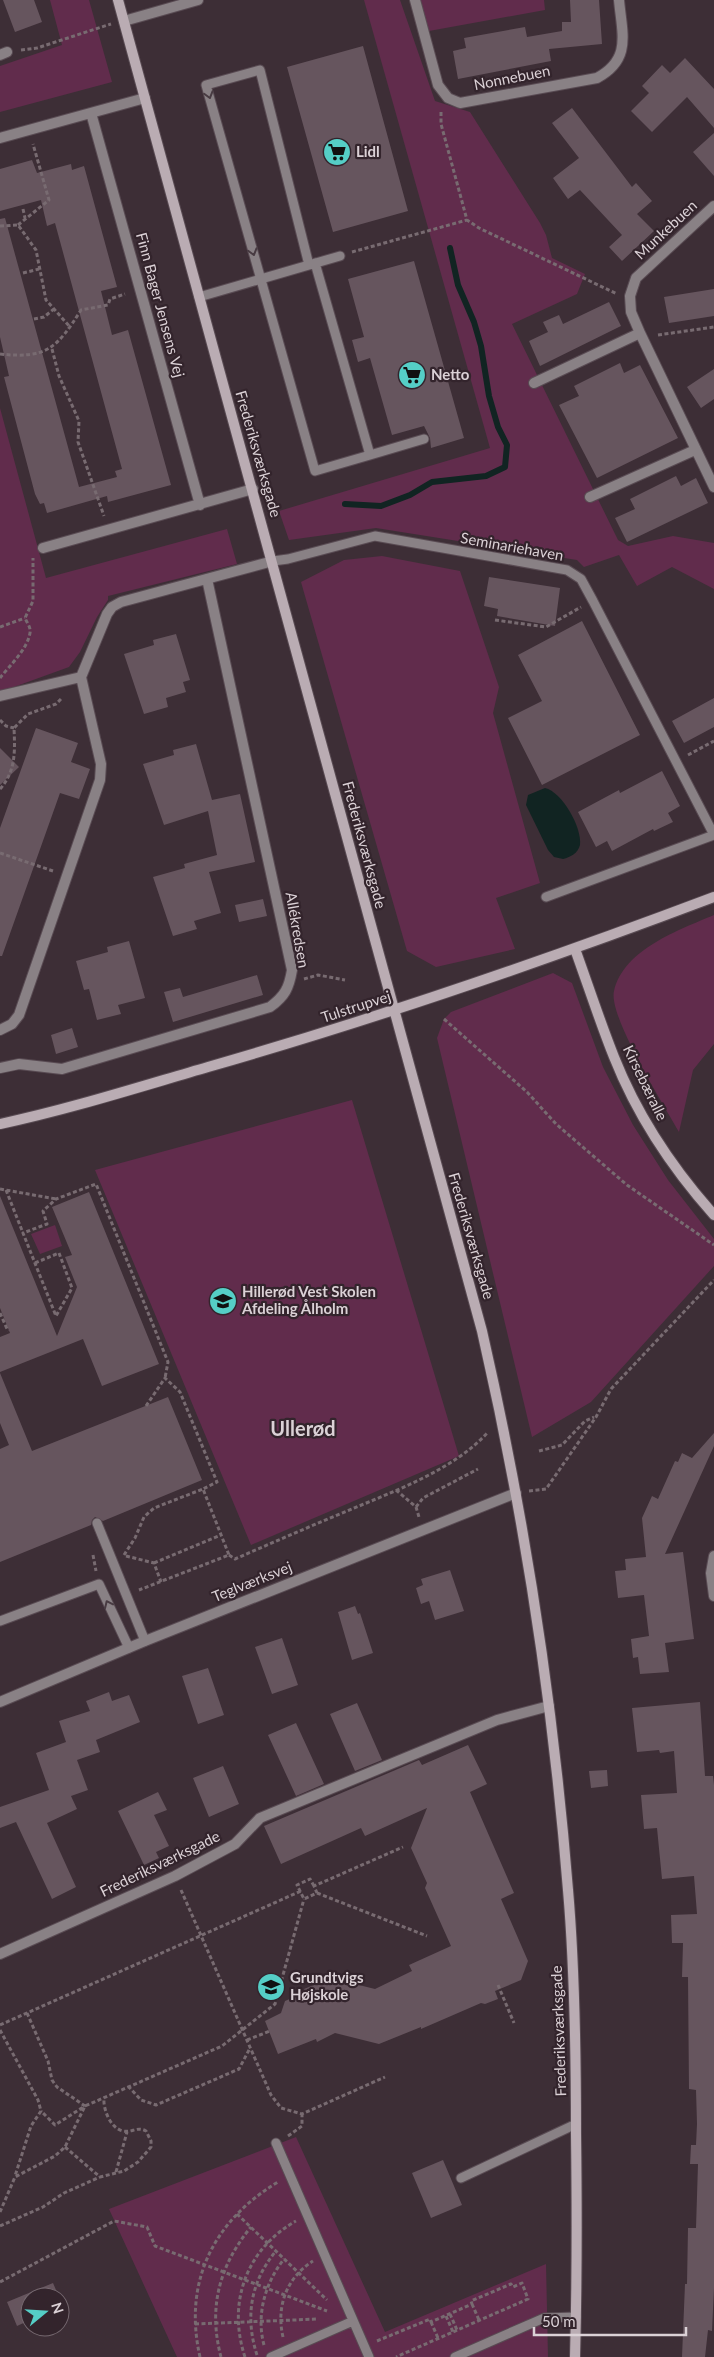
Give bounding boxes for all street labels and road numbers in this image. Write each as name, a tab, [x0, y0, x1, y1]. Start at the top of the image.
street label: Nonnebuen	[472, 61, 552, 93]
street label: Munkebuen	[630, 196, 700, 263]
street label: Finn Bager Jensens Vej	[133, 230, 189, 379]
street label: Frederiksværksgade	[232, 388, 286, 519]
street label: Seminariehaven	[459, 528, 565, 564]
street label: Frederiksværksgade	[339, 779, 391, 910]
street label: Allékredsen	[282, 890, 314, 969]
street label: Tulstrupvej	[319, 986, 393, 1026]
street label: Kirsebæralle	[620, 1042, 672, 1123]
street label: Frederiksværksgade	[445, 1170, 499, 1301]
street label: Teglværksvej	[209, 1557, 294, 1605]
street label: Frederiksværksgade	[97, 1826, 222, 1900]
street label: Frederiksværksgade	[547, 1965, 569, 2097]

